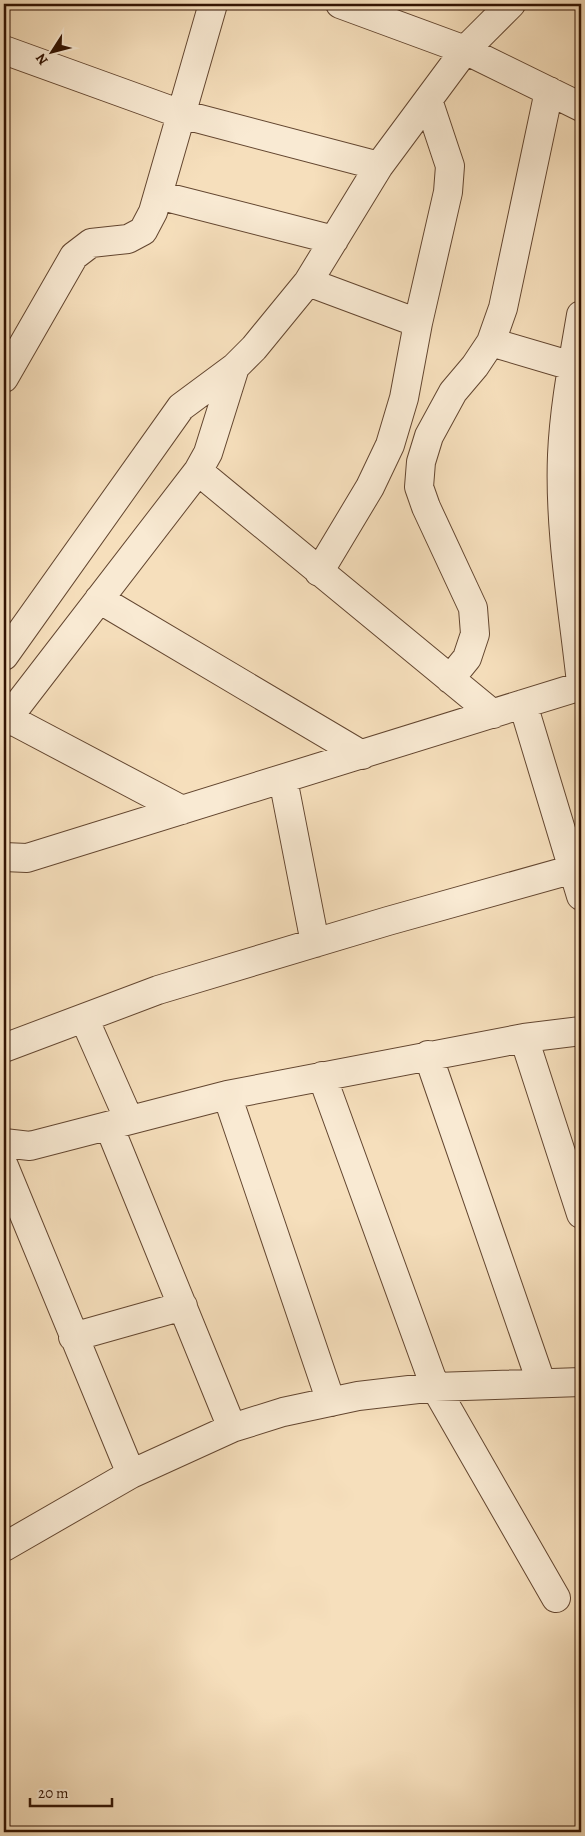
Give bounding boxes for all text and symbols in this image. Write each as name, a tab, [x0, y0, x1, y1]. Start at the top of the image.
north arrow	[28, 28, 78, 78]
text: N	[31, 50, 53, 69]
scale bar	[30, 1776, 112, 1808]
text: 20 m	[38, 1783, 69, 1803]

